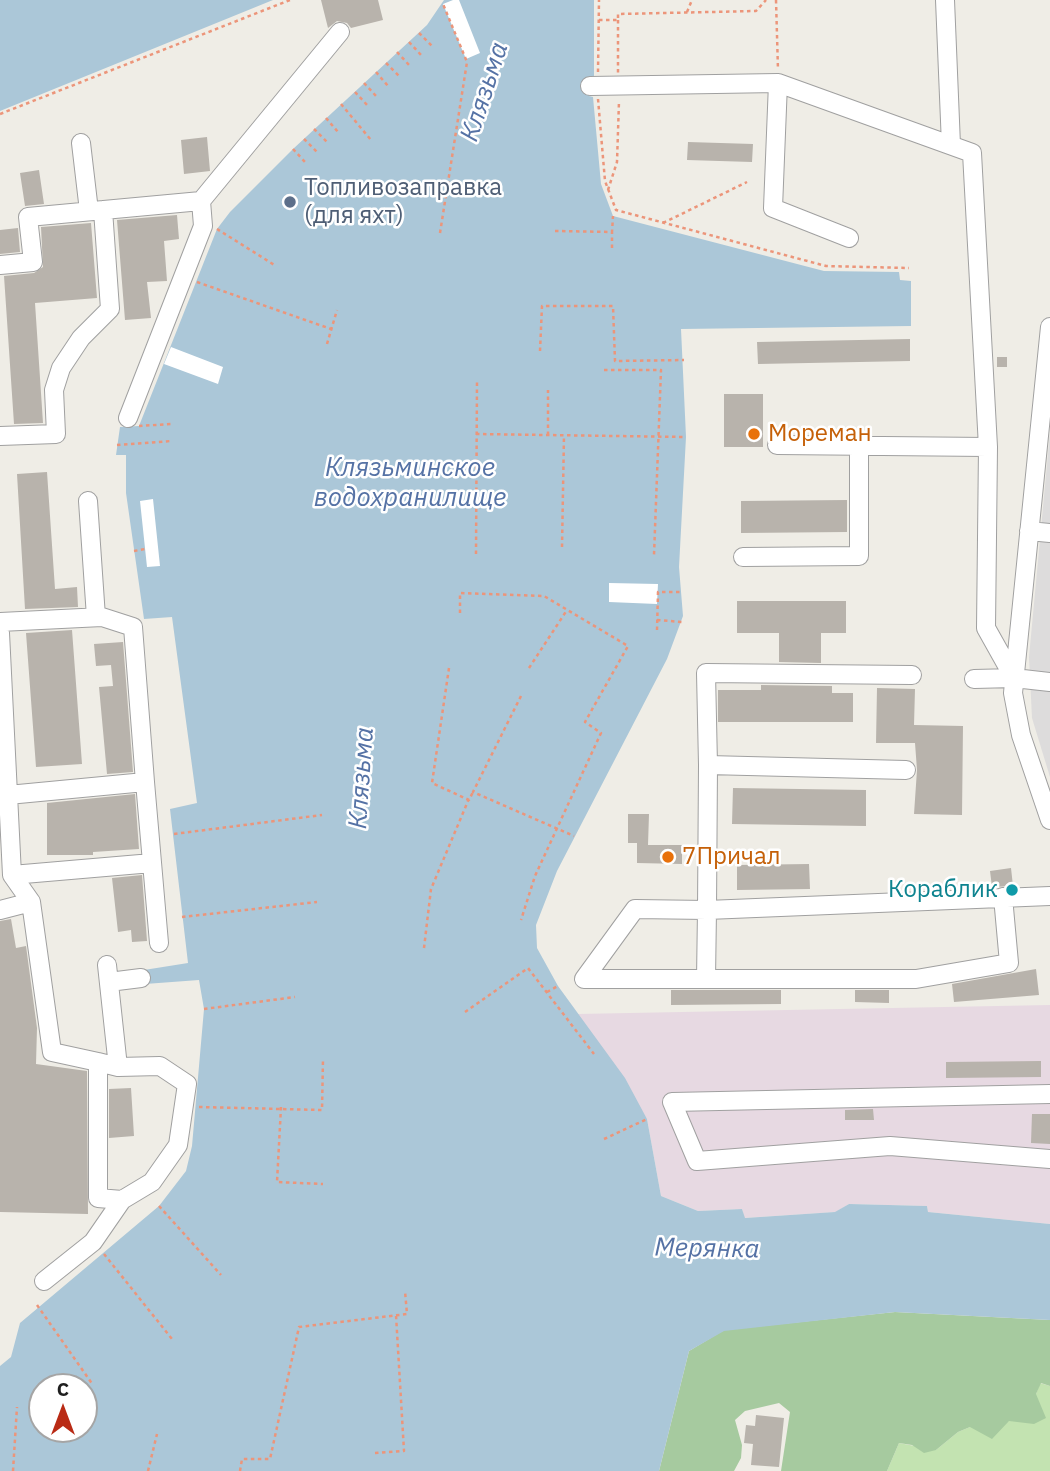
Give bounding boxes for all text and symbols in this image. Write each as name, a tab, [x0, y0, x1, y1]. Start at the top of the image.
water label: Клязьма	[454, 39, 516, 145]
place label: Топливозаправка (для яхт)	[304, 174, 502, 230]
marker: Топливозаправка (для яхт)	[282, 194, 298, 210]
place label: Мореман	[768, 420, 872, 448]
marker: Мореман	[746, 426, 762, 442]
water label: Клязьминское водохранилище	[314, 452, 506, 514]
water label: Клязьма	[343, 726, 381, 830]
place label: 7Причал	[682, 843, 781, 871]
marker: 7Причал	[660, 849, 676, 865]
place label: Кораблик	[888, 876, 998, 904]
marker: Кораблик	[1004, 882, 1020, 898]
water label: Мерянка	[654, 1232, 760, 1266]
north arrow	[28, 1373, 98, 1443]
text: С	[57, 1377, 69, 1401]

